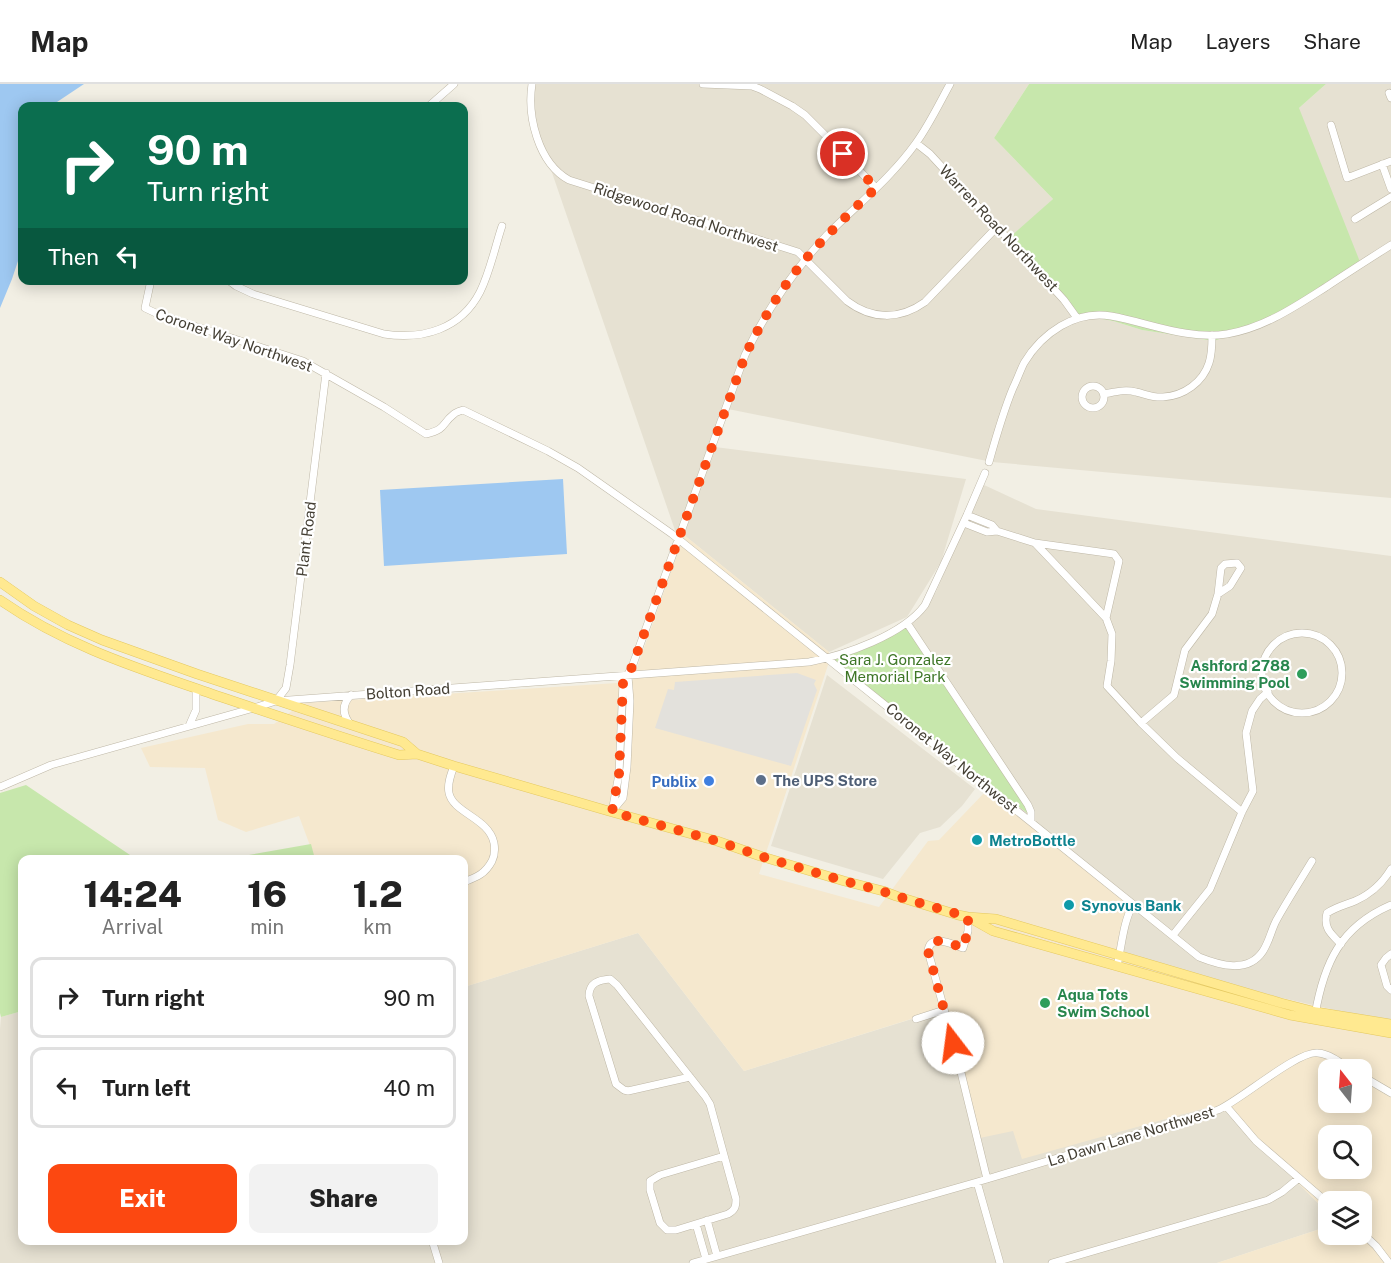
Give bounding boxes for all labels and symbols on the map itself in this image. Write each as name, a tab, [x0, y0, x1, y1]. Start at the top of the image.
pin	[817, 128, 868, 179]
street label: Warren Road Northwest	[936, 161, 1062, 295]
street label: Ridgewood Road Northwest	[591, 179, 781, 255]
street label: Coronet Way Northwest	[153, 305, 315, 375]
street label: Plant Road	[293, 500, 319, 578]
park label: Sara J. Gonzalez Memorial Park	[839, 651, 951, 685]
place label: Ashford 2788 Swimming Pool	[1179, 657, 1290, 691]
marker: Ashford 2788 Swimming Pool	[1295, 667, 1309, 681]
street label: Bolton Road	[365, 680, 451, 702]
street label: Coronet Way Northwest	[883, 699, 1022, 817]
place label: The UPS Store	[773, 772, 877, 789]
place label: Publix	[651, 773, 697, 790]
marker: The UPS Store	[754, 773, 768, 787]
marker: Publix	[702, 774, 716, 788]
place label: MetroBottle	[989, 832, 1076, 849]
marker: MetroBottle	[970, 833, 984, 847]
place label: Synovus Bank	[1081, 897, 1182, 914]
marker: Synovus Bank	[1062, 898, 1076, 912]
place label: Aqua Tots Swim School	[1057, 986, 1150, 1020]
marker: Aqua Tots Swim School	[1038, 996, 1052, 1010]
position arrow	[921, 1011, 985, 1075]
north arrow	[1318, 1059, 1372, 1113]
street label: La Dawn Lane Northwest	[1046, 1103, 1216, 1169]

